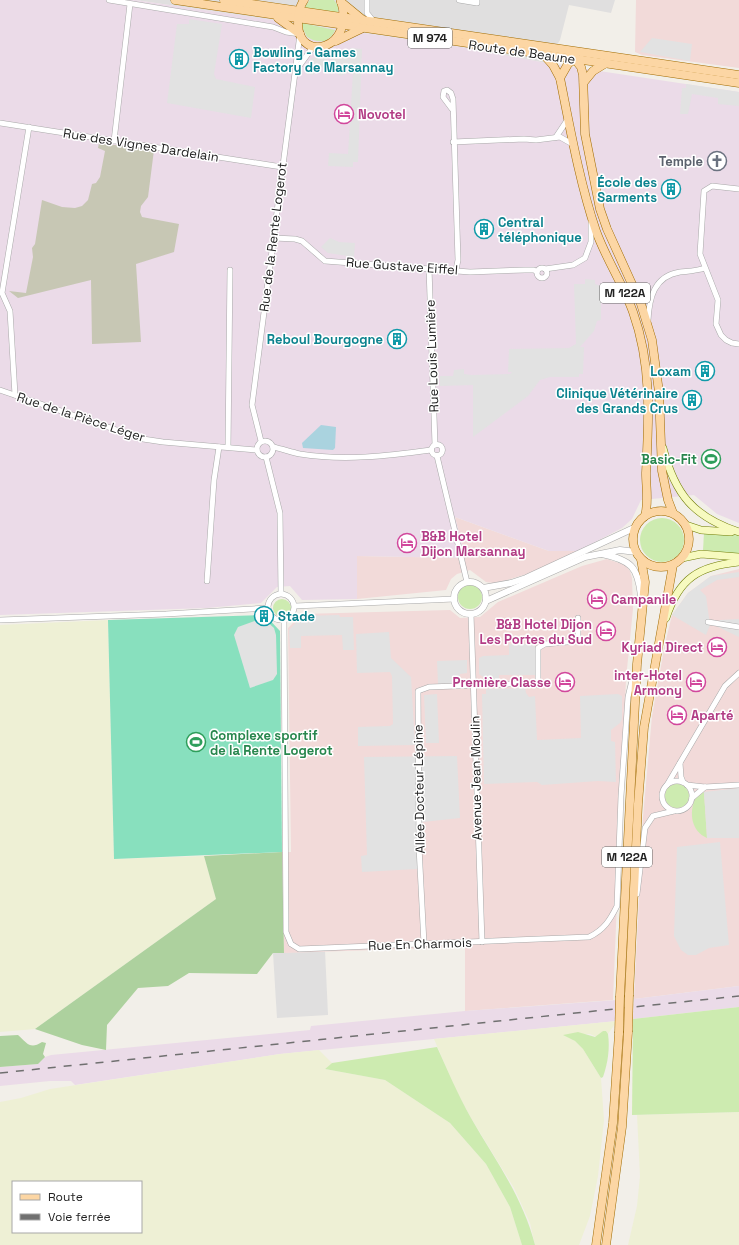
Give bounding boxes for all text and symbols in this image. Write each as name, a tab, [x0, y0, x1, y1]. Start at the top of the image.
road number: M 974	[408, 28, 452, 48]
street label: Route de Beaune	[468, 36, 576, 68]
place label: Bowling - Games Factory de Marsannay	[253, 44, 393, 76]
building icon: Bowling - Games Factory de Marsannay	[228, 48, 250, 70]
hotel icon: Novotel	[333, 103, 355, 125]
place label: Novotel	[358, 106, 406, 123]
street label: Rue des Vignes Dardelain	[62, 124, 220, 166]
church icon: Temple	[706, 150, 728, 172]
place label: Temple	[659, 153, 703, 170]
street label: Rue de la Rente Logerot	[255, 161, 291, 313]
place label: École des Sarments	[597, 174, 657, 206]
building icon: École des Sarments	[660, 178, 682, 200]
place label: Central téléphonique	[498, 214, 582, 246]
building icon: Central téléphonique	[473, 218, 495, 240]
street label: Rue Gustave Eiffel	[345, 254, 459, 278]
road number: M 122A	[600, 283, 650, 303]
street label: Rue Louis Lumière	[422, 299, 442, 413]
building icon: Reboul Bourgogne	[386, 328, 408, 350]
place label: Reboul Bourgogne	[267, 331, 383, 348]
building icon: Loxam	[694, 360, 716, 382]
place label: Loxam	[650, 363, 691, 380]
place label: Clinique Vétérinaire des Grands Crus	[556, 385, 678, 417]
street label: Rue de la Pièce Léger	[15, 388, 147, 446]
building icon: Clinique Vétérinaire des Grands Crus	[681, 389, 703, 411]
sports icon: Basic-Fit	[700, 448, 722, 470]
place label: Basic-Fit	[641, 451, 697, 468]
place label: B&B Hotel Dijon Marsannay	[421, 528, 525, 560]
hotel icon: B&B Hotel Dijon Marsannay	[396, 532, 418, 554]
hotel icon: Campanile	[586, 588, 608, 610]
place label: Campanile	[611, 591, 676, 608]
building icon: Stade	[253, 605, 275, 627]
place label: Stade	[278, 608, 315, 625]
place label: B&B Hotel Dijon Les Portes du Sud	[479, 616, 592, 648]
hotel icon: B&B Hotel Dijon Les Portes du Sud	[595, 620, 617, 642]
hotel icon: Kyriad Direct	[706, 636, 728, 658]
place label: Kyriad Direct	[622, 639, 703, 656]
place label: inter-Hotel Armony	[614, 667, 682, 699]
hotel icon: Première Classe	[554, 671, 576, 693]
hotel icon: inter-Hotel Armony	[685, 671, 707, 693]
place label: Première Classe	[453, 674, 551, 691]
hotel icon: Aparté	[666, 704, 688, 726]
place label: Aparté	[691, 707, 733, 724]
street label: Avenue Jean Moulin	[466, 716, 486, 840]
street label: Allée Docteur Lépine	[409, 724, 429, 854]
place label: Complexe sportif de la Rente Logerot	[210, 727, 333, 759]
sports icon: Complexe sportif de la Rente Logerot	[185, 731, 207, 753]
road number: M 122A	[602, 847, 652, 867]
street label: Rue En Charmois	[368, 934, 472, 954]
legend	[12, 1181, 142, 1233]
text: Route	[48, 1189, 83, 1205]
text: Voie ferrée	[48, 1209, 111, 1225]

